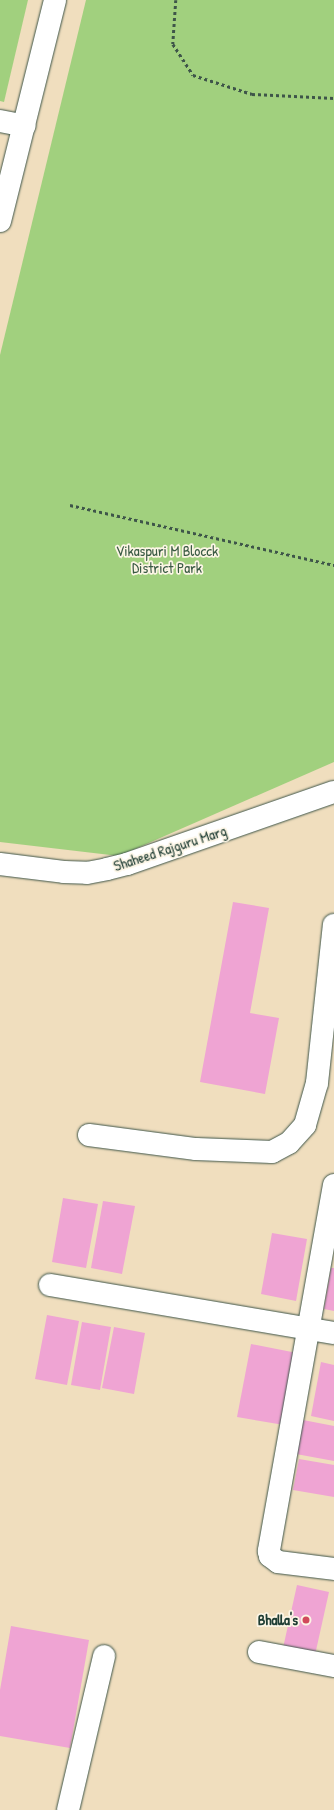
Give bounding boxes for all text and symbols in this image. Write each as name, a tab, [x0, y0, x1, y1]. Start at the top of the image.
park label: Vikaspuri M Blocck District Park	[116, 541, 218, 576]
street label: Shaheed Rajguru Marg	[111, 821, 229, 875]
place label: Bhalla's	[258, 1611, 298, 1629]
marker: Bhalla's	[301, 1615, 311, 1625]

